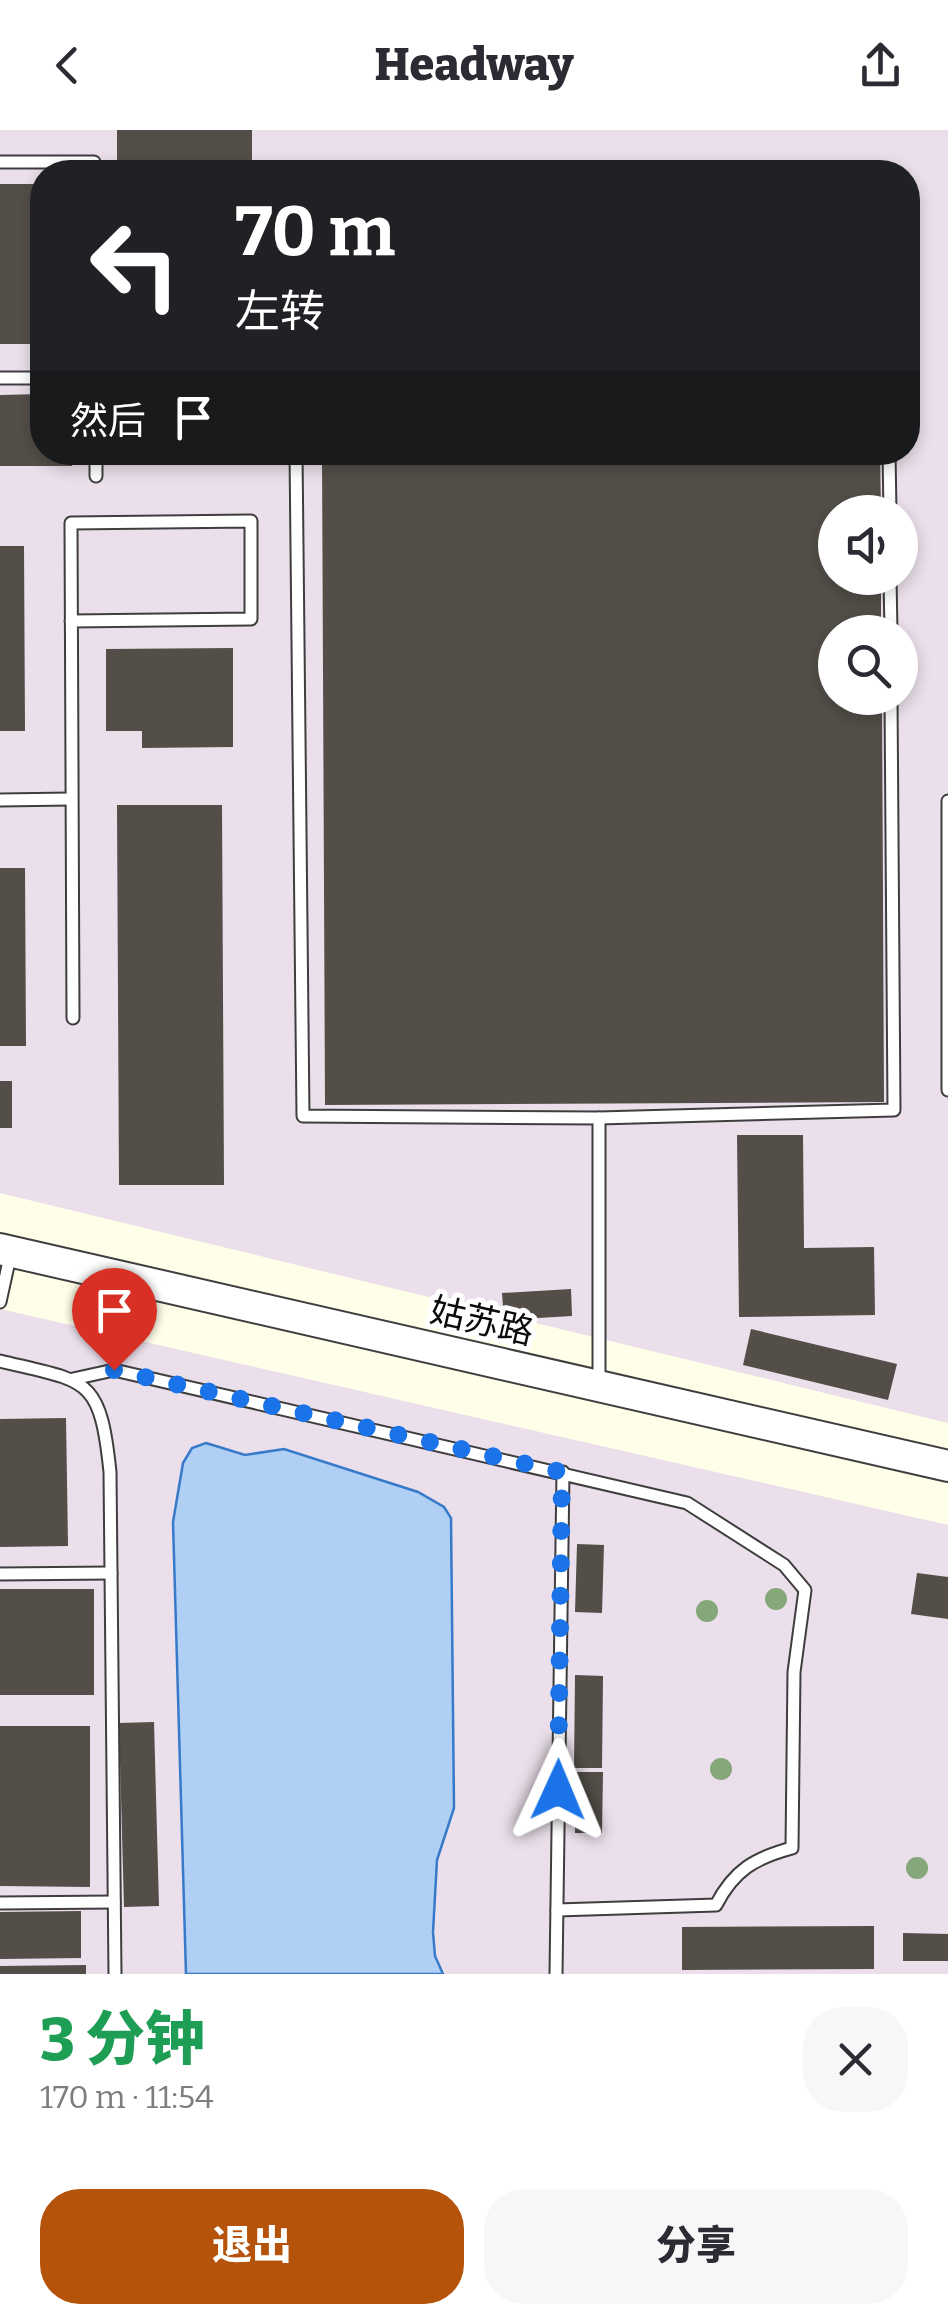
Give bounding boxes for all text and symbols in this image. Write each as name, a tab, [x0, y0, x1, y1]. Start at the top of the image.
icon: back	[40, 38, 95, 93]
text: Headway	[374, 38, 574, 92]
icon: share	[853, 38, 908, 93]
text: 70 m	[235, 190, 395, 274]
icon: left	[70, 200, 200, 330]
text: 左转	[235, 285, 325, 339]
icon: arrive	[166, 390, 221, 445]
text: 然后	[70, 398, 146, 444]
map controls	[818, 495, 918, 715]
button: sound	[818, 495, 918, 595]
button: search	[818, 615, 918, 715]
pin	[72, 1268, 157, 1371]
icon: arrive	[87, 1283, 142, 1338]
street label: 姑苏路	[426, 1289, 538, 1353]
position arrow	[506, 1738, 610, 1842]
text: 3 分钟	[40, 2004, 205, 2076]
button: close	[803, 2007, 908, 2112]
text: 170 m · 11:54	[40, 2078, 214, 2116]
button: 退出	[40, 2189, 464, 2304]
button: 分享	[484, 2189, 908, 2304]

